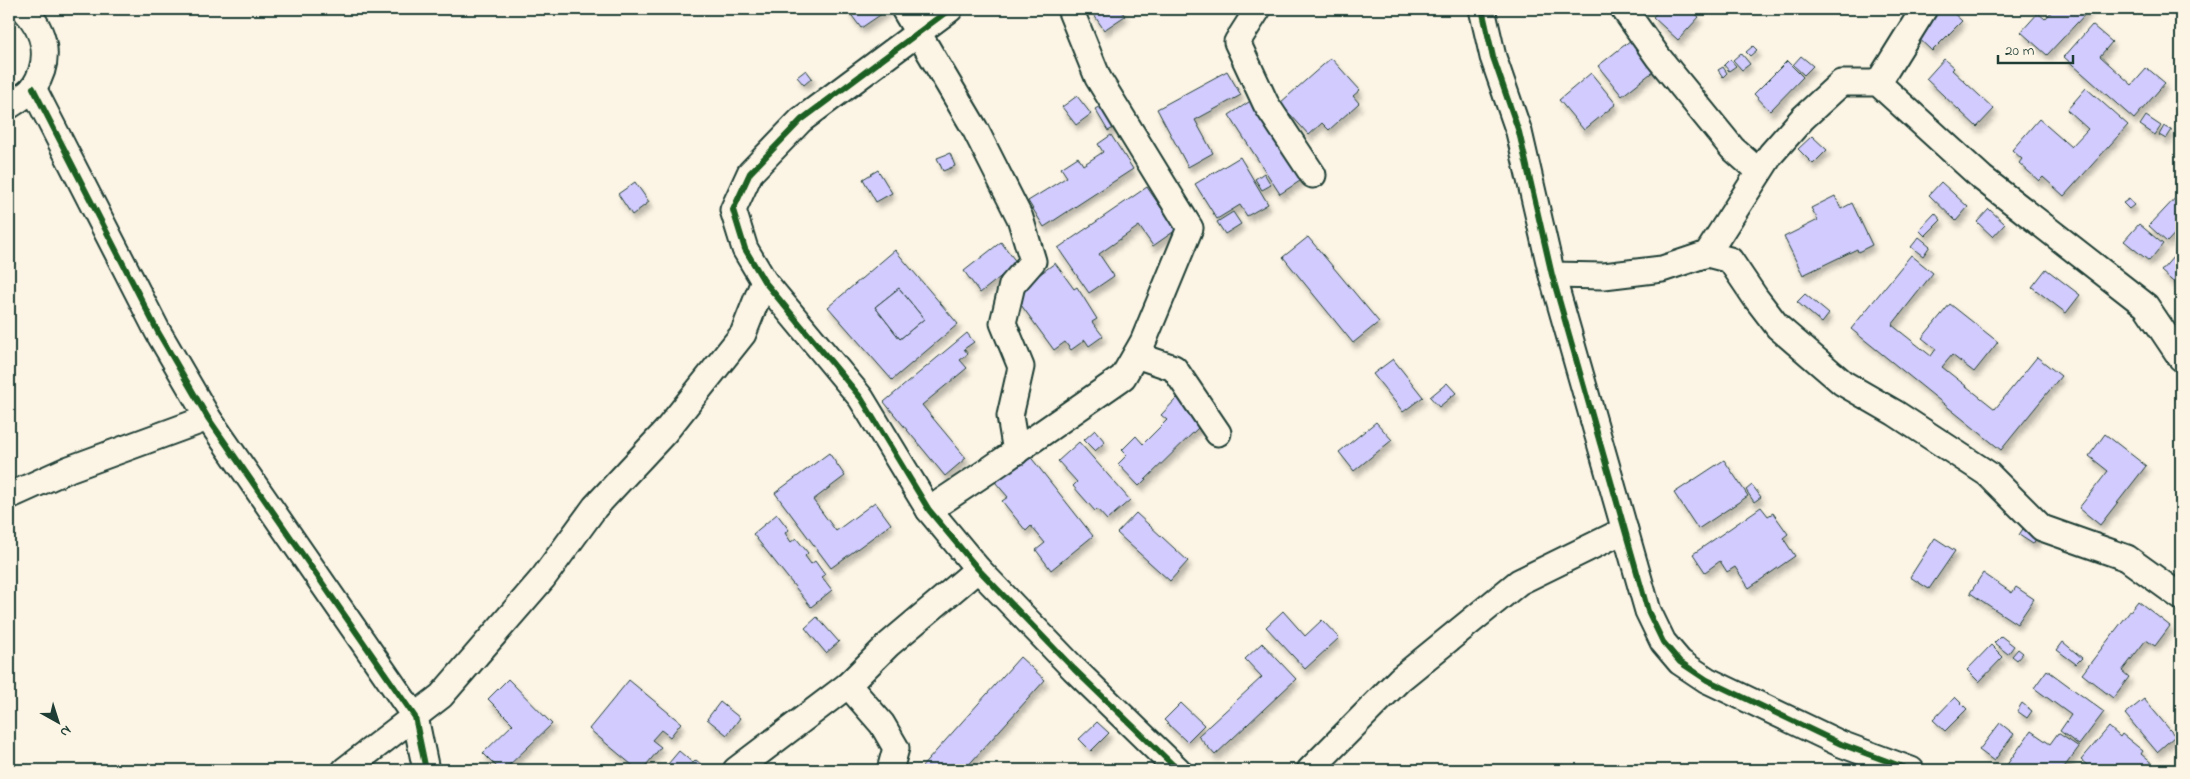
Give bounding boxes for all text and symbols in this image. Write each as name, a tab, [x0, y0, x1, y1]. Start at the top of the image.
scale bar	[1998, 32, 2072, 64]
text: 20 m	[2005, 40, 2035, 62]
north arrow	[32, 696, 82, 746]
text: N	[55, 720, 76, 742]

